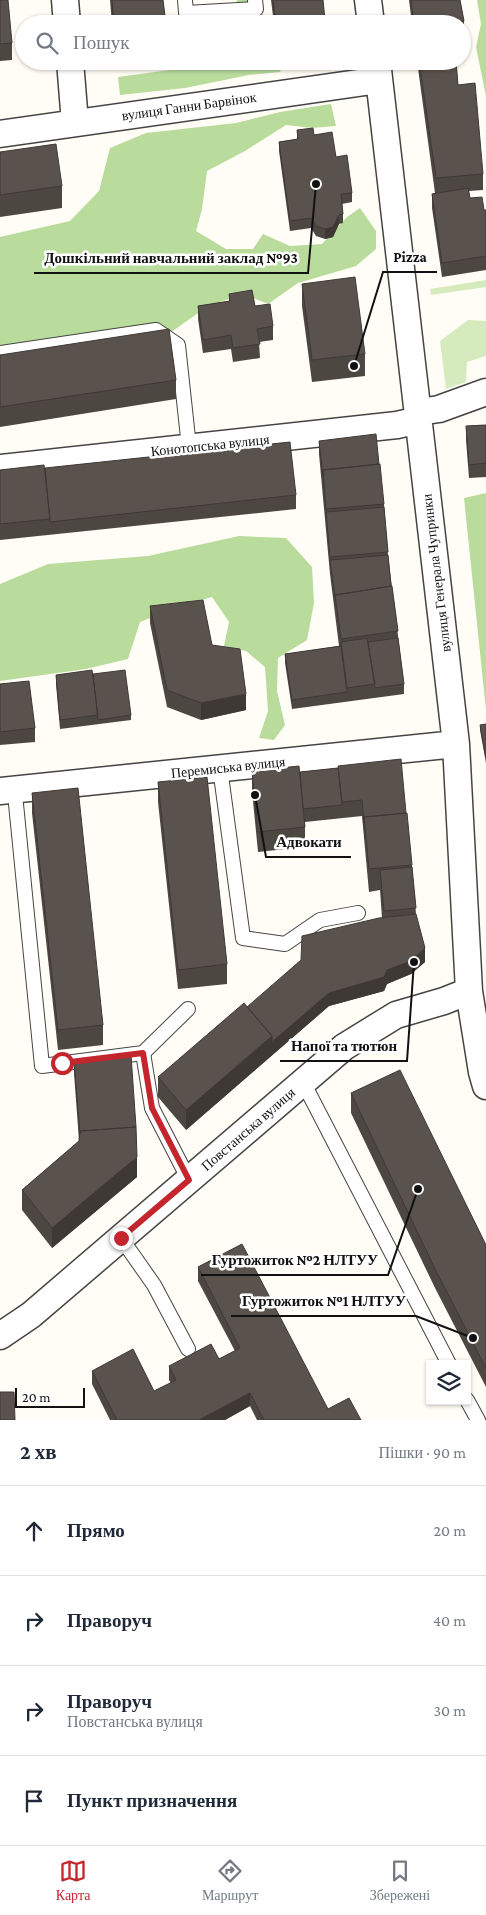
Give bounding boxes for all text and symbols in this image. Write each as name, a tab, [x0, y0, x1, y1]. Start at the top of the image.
search box	[15, 15, 471, 70]
icon: search	[33, 29, 61, 57]
text: Пошук	[73, 32, 130, 53]
street label: вулиця Ганни Барвінок	[121, 89, 257, 123]
callout: Pizza	[383, 242, 437, 272]
callout: Дошкільний навчальний заклад №93	[34, 243, 308, 273]
text: Pizza	[393, 249, 428, 265]
text: Дошкільний навчальний заклад №93	[44, 250, 298, 266]
street label: Конотопська вулиця	[150, 431, 271, 459]
street label: вулиця Генерала Чупринки	[418, 492, 454, 653]
street label: Перемиська вулиця	[170, 753, 287, 781]
callout: Адвокати	[266, 827, 351, 857]
text: Адвокати	[276, 834, 342, 850]
callout: Напої та тютюн	[280, 1031, 407, 1061]
text: Напої та тютюн	[291, 1038, 397, 1054]
route start	[51, 1052, 74, 1075]
street label: Повстанська вулиця	[198, 1084, 298, 1174]
route end	[110, 1227, 133, 1250]
callout: Гуртожиток №2 НЛТУУ	[201, 1245, 388, 1275]
text: Гуртожиток №2 НЛТУУ	[212, 1252, 378, 1268]
callout: Гуртожиток №1 НЛТУУ	[231, 1286, 416, 1316]
text: Гуртожиток №1 НЛТУУ	[242, 1293, 406, 1309]
map controls	[426, 1360, 471, 1405]
button: layers	[426, 1360, 471, 1405]
scale bar	[15, 1385, 85, 1408]
text: 20 m	[22, 1389, 50, 1405]
text: 2 хв	[20, 1440, 57, 1464]
text: Пішки · 90 m	[378, 1444, 466, 1461]
icon: ahead	[20, 1517, 48, 1545]
text: Прямо	[67, 1520, 125, 1541]
text: 20 m	[433, 1522, 466, 1539]
icon: right	[20, 1607, 48, 1635]
text: Праворуч	[67, 1610, 152, 1631]
text: 40 m	[433, 1612, 466, 1629]
text: Праворуч	[67, 1691, 152, 1712]
icon: right	[20, 1697, 48, 1725]
text: 30 m	[434, 1702, 466, 1719]
text: Повстанська вулиця	[67, 1713, 203, 1730]
icon: arrive	[20, 1787, 48, 1815]
text: Пункт призначення	[67, 1790, 237, 1811]
tab: Карта	[56, 1857, 90, 1904]
tab: Маршрут	[202, 1857, 258, 1904]
tab: Збережені	[370, 1857, 430, 1904]

